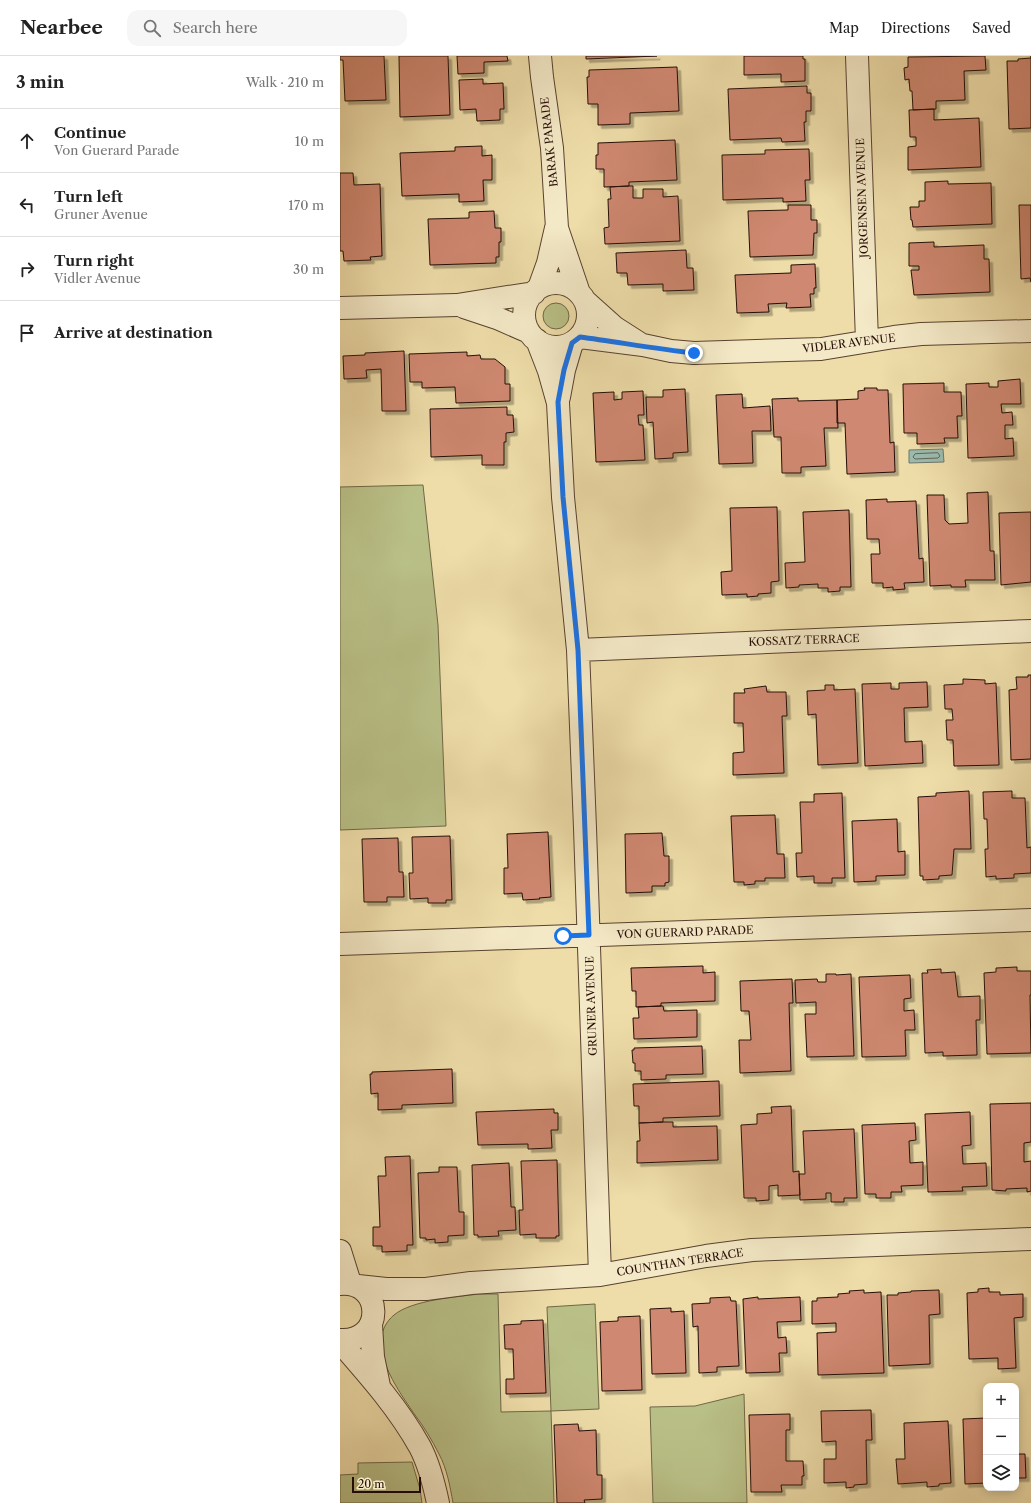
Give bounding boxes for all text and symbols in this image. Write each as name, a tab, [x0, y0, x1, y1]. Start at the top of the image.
search box	[127, 10, 407, 46]
text: Nearbee	[20, 16, 103, 39]
icon: search	[141, 17, 163, 39]
text: Search here	[173, 18, 258, 37]
text: Map	[829, 19, 859, 37]
text: Directions	[881, 19, 950, 37]
text: Saved	[972, 19, 1011, 37]
text: 3 min	[16, 72, 65, 92]
text: Walk · 210 m	[246, 74, 324, 90]
street label: BARAK PARADE	[537, 96, 561, 188]
text: Continue	[54, 123, 126, 142]
icon: ahead	[16, 130, 38, 152]
text: 10 m	[295, 133, 324, 149]
street label: JORGENSEN AVENUE	[853, 137, 871, 260]
text: Von Guerard Parade	[54, 142, 179, 158]
text: Turn left	[54, 187, 123, 206]
icon: left	[16, 194, 38, 216]
text: 170 m	[288, 197, 324, 213]
text: Gruner Avenue	[54, 206, 148, 222]
text: Turn right	[54, 251, 134, 270]
icon: right	[16, 258, 38, 280]
text: 30 m	[293, 261, 324, 277]
text: Vidler Avenue	[54, 270, 141, 286]
icon: arrive	[16, 322, 38, 344]
text: Arrive at destination	[54, 323, 213, 342]
street label: VIDLER AVENUE	[801, 330, 897, 356]
route end	[685, 344, 703, 362]
street label: KOSSATZ TERRACE	[748, 631, 860, 649]
street label: VON GUERARD PARADE	[615, 923, 754, 941]
route start	[554, 927, 572, 945]
street label: GRUNER AVENUE	[582, 955, 600, 1056]
street label: COUNTHAN TERRACE	[615, 1245, 745, 1279]
map controls	[983, 1383, 1019, 1491]
button: +	[983, 1383, 1019, 1419]
button: −	[983, 1419, 1019, 1455]
button: layers	[983, 1455, 1019, 1491]
scale bar	[352, 1475, 421, 1494]
text: 20 m	[358, 1477, 384, 1491]

